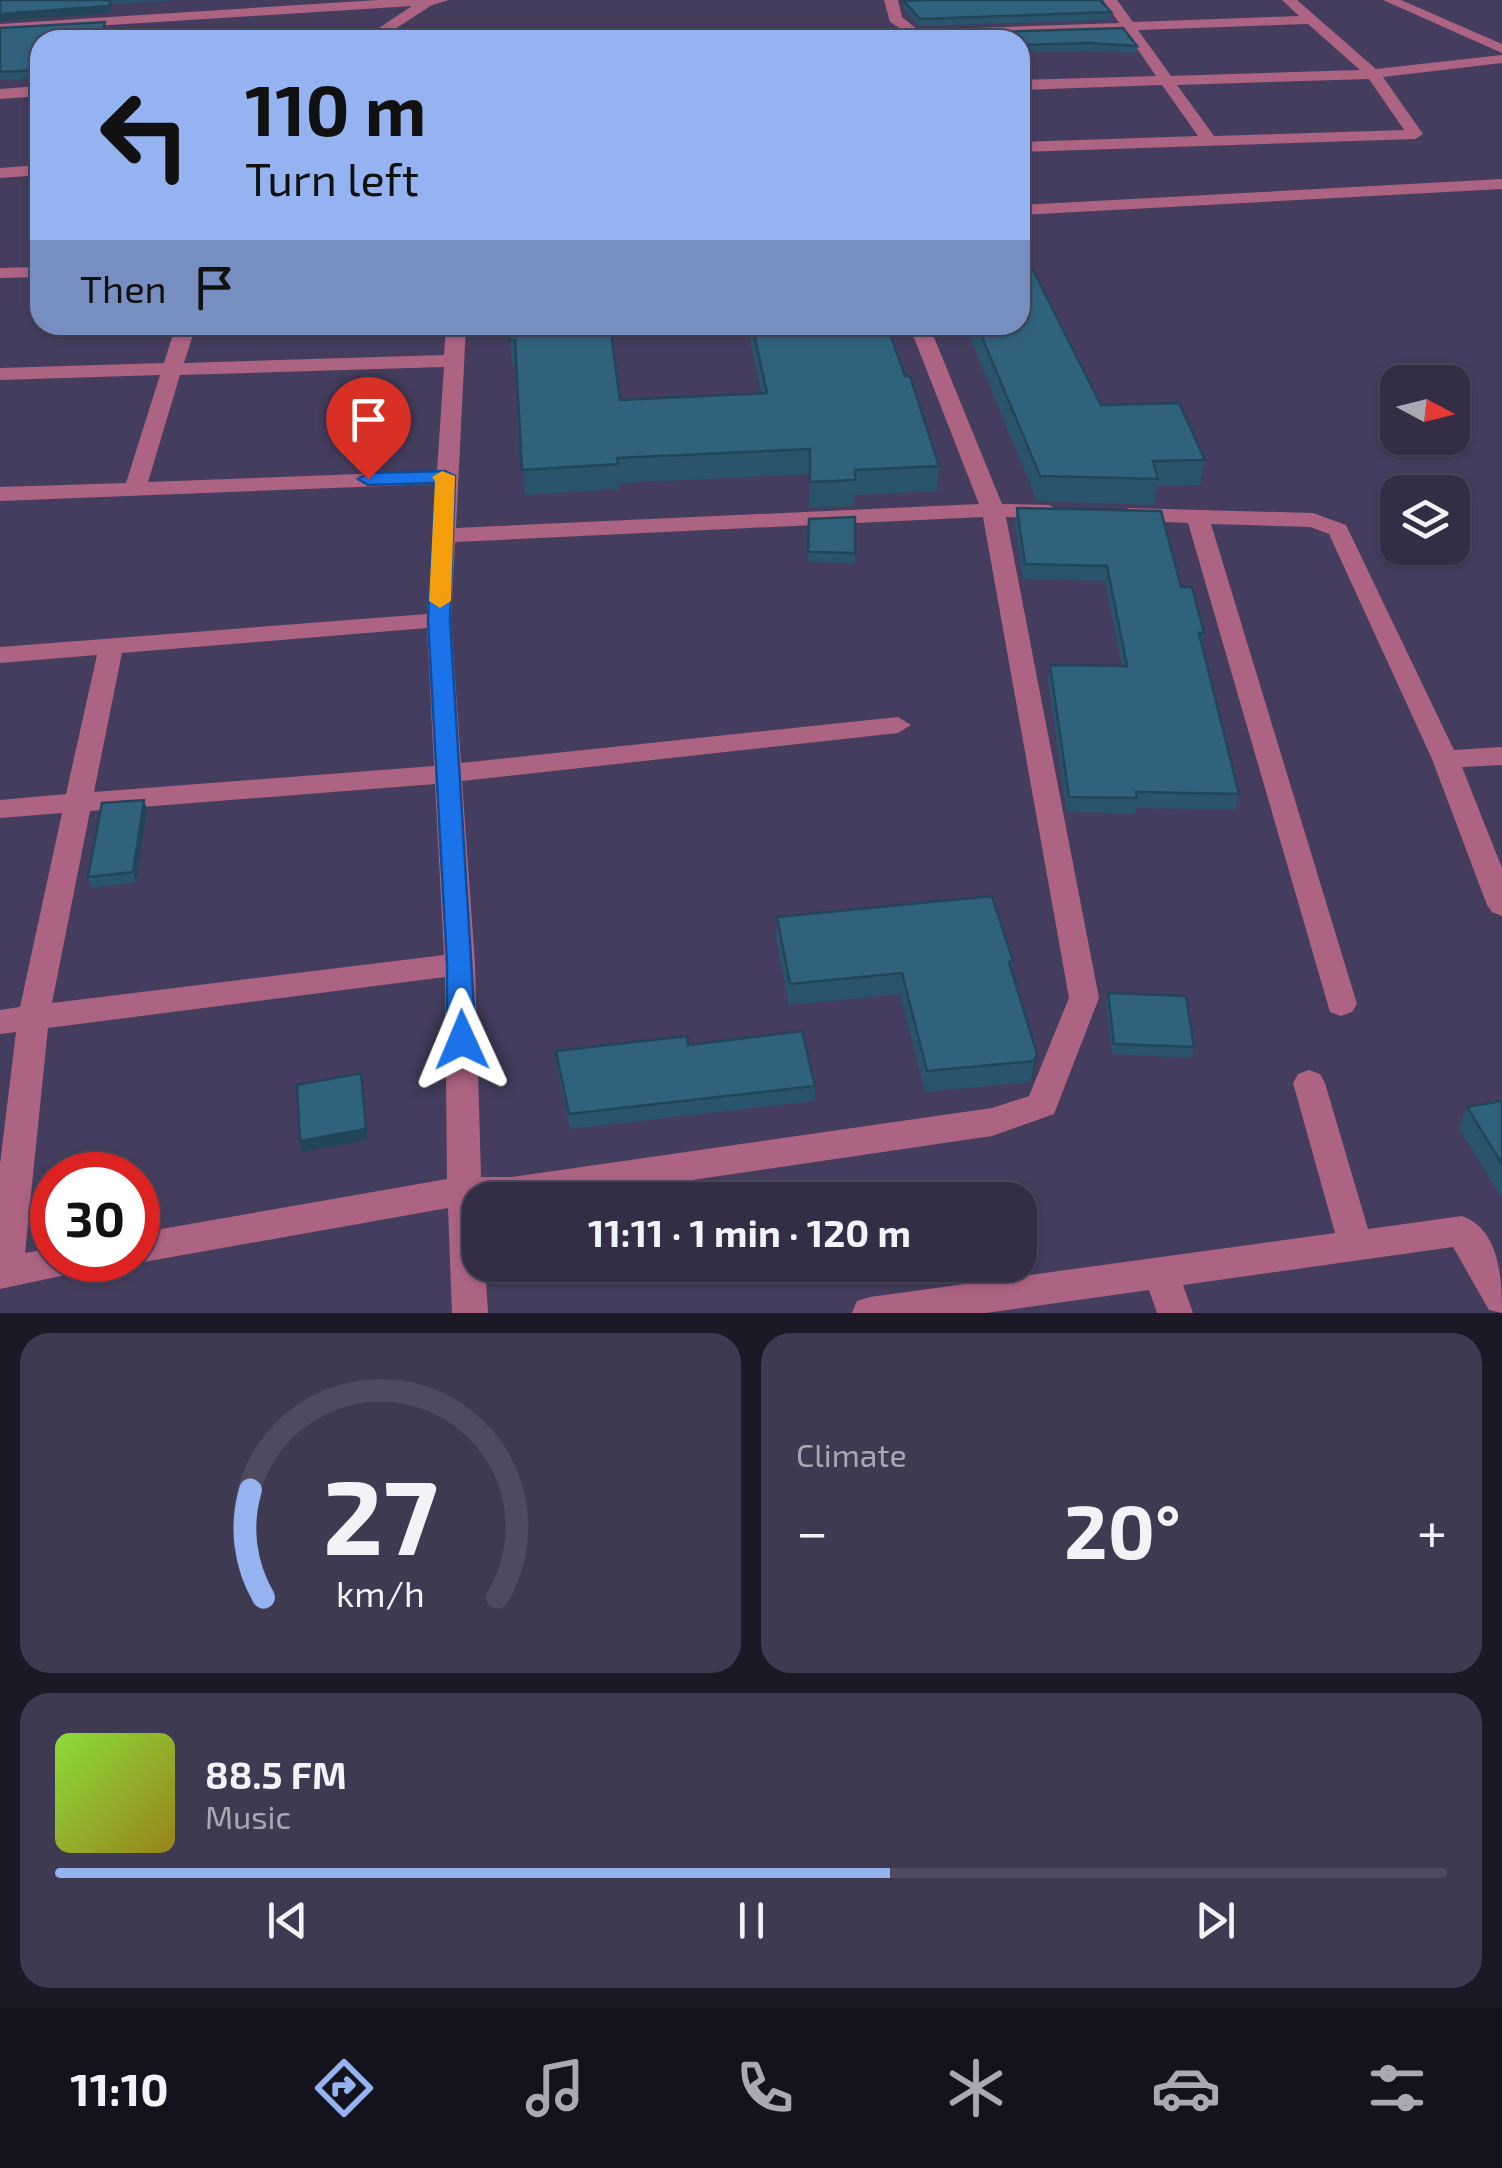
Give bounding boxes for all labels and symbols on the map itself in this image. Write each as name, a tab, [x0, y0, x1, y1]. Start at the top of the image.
north arrow	[1380, 365, 1470, 455]
pin	[326, 377, 411, 480]
position arrow	[410, 988, 514, 1092]
speed limit sign: 30	[30, 1152, 160, 1282]

